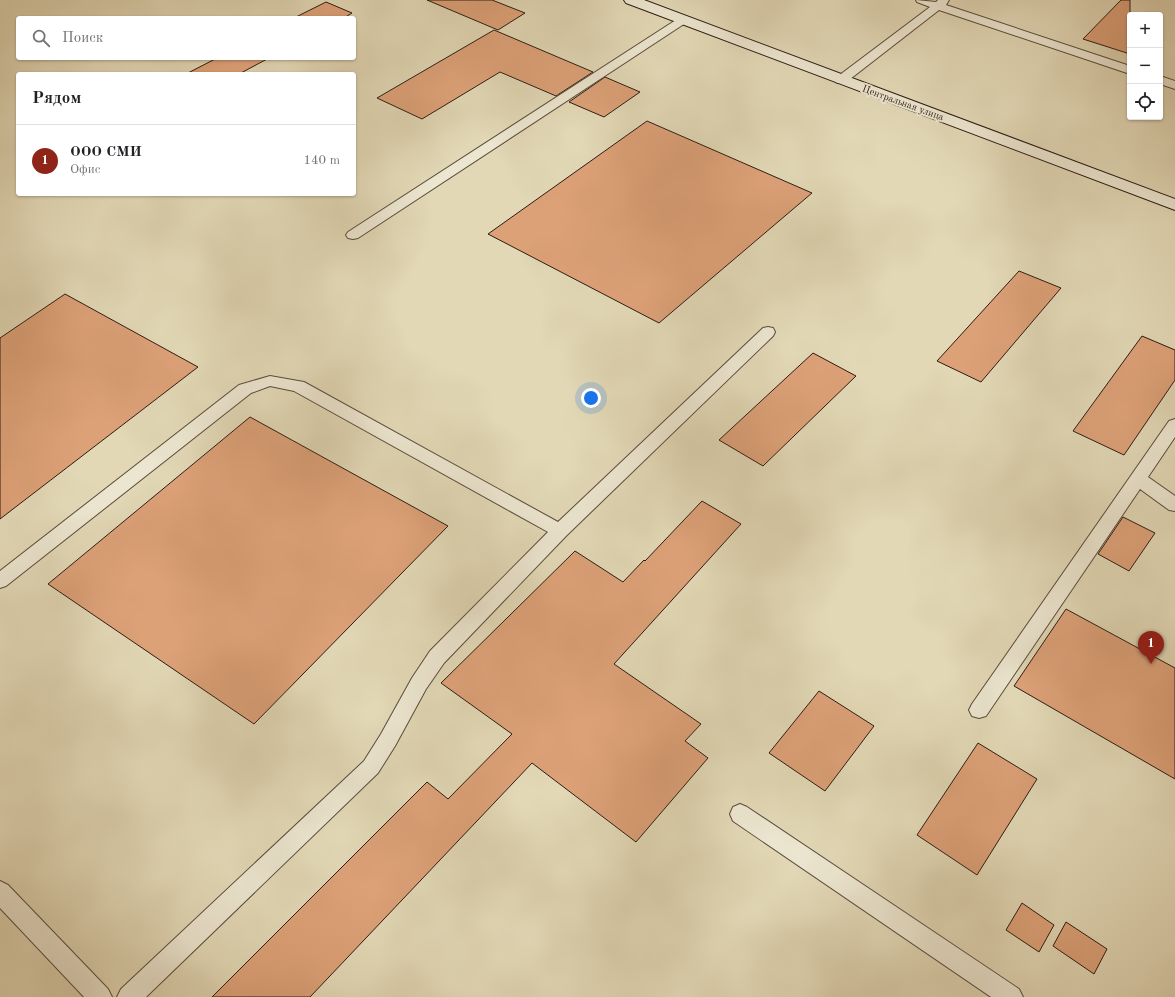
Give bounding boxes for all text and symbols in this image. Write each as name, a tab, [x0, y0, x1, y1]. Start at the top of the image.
map controls	[1127, 12, 1163, 120]
button: +	[1127, 12, 1163, 48]
search box	[16, 16, 356, 60]
icon: search	[30, 27, 52, 49]
text: Поиск	[62, 31, 103, 46]
button: −	[1127, 48, 1163, 84]
street label: Центральная улица	[861, 84, 945, 122]
button: locate	[1127, 84, 1163, 120]
text: Рядом	[32, 90, 81, 107]
text: ООО СМИ	[70, 145, 142, 160]
text: 1	[41, 154, 49, 167]
text: 140 m	[303, 154, 340, 167]
text: Офис	[70, 163, 100, 176]
your location	[581, 388, 601, 408]
pin: 1	[1138, 631, 1164, 664]

